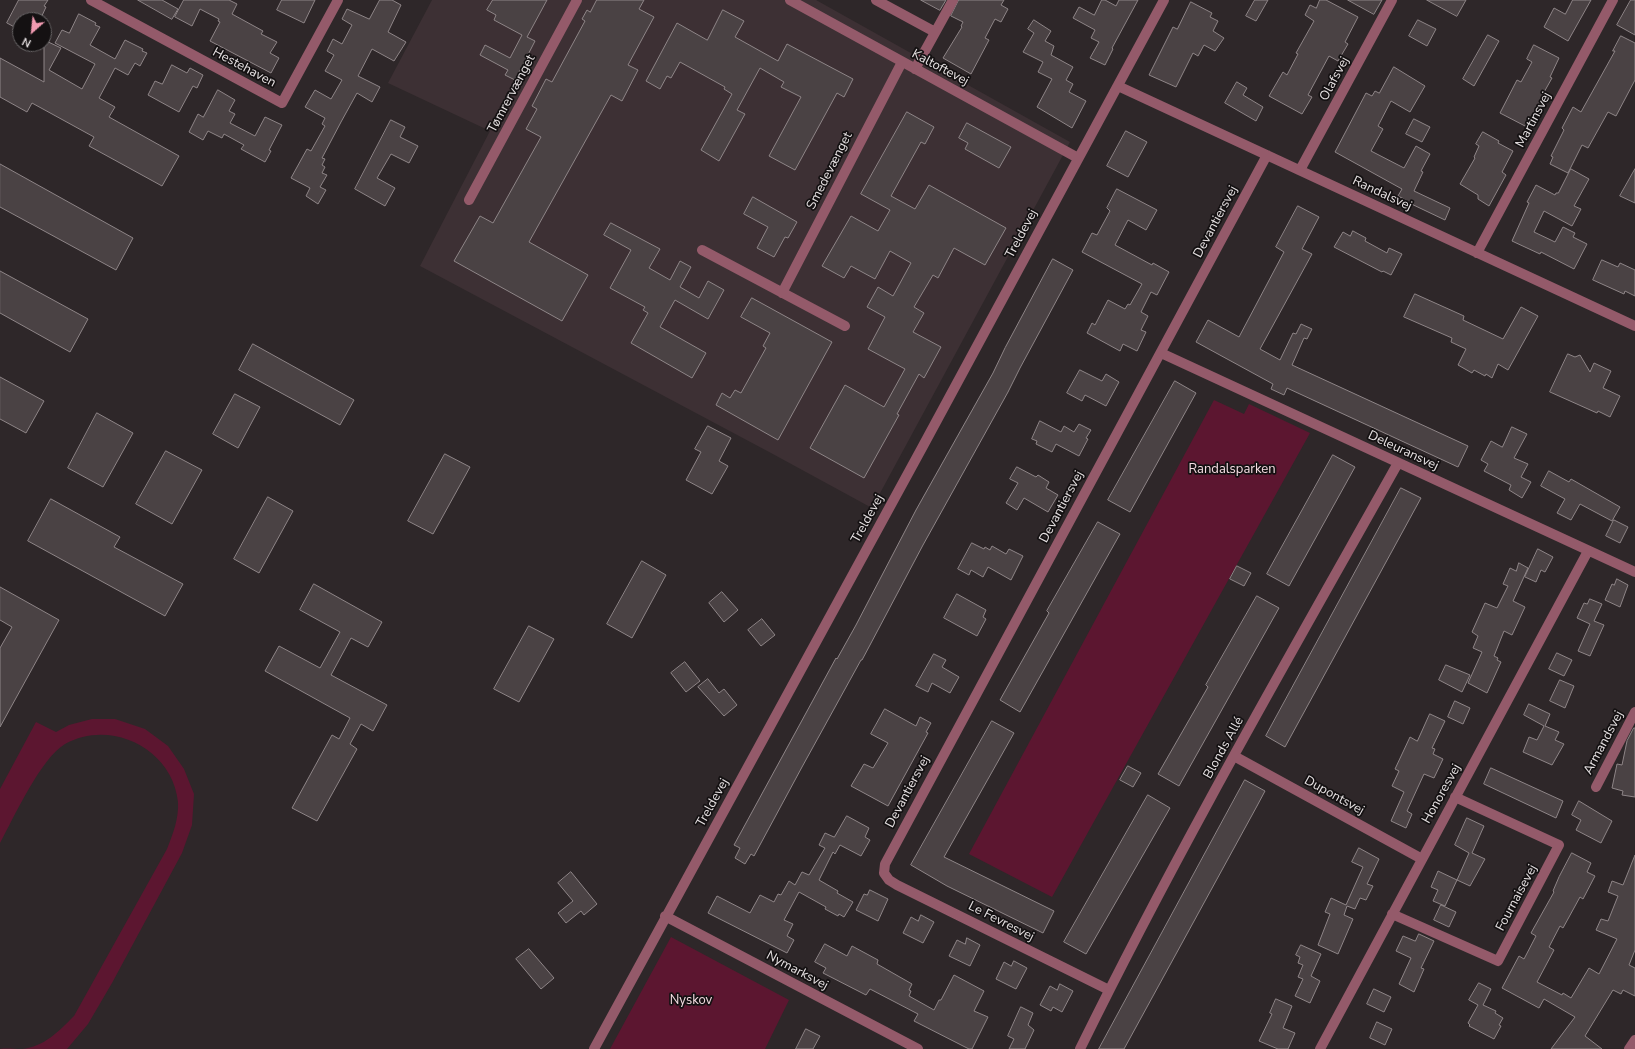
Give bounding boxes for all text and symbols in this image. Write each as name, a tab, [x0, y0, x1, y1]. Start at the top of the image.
north arrow	[12, 12, 52, 52]
text: N	[20, 34, 34, 51]
street label: Hestehaven	[210, 45, 278, 91]
street label: Kaltoftevej	[909, 46, 971, 90]
street label: Tømrervænget	[485, 52, 539, 136]
street label: Olafsvej	[1317, 54, 1353, 104]
street label: Martinsvej	[1513, 90, 1555, 150]
street label: Smedevænget	[804, 130, 856, 212]
street label: Randalsvej	[1350, 173, 1414, 215]
street label: Devantiersvej	[1191, 183, 1241, 261]
street label: Treldevej	[1003, 207, 1041, 261]
street label: Deleuransvej	[1365, 428, 1441, 474]
park label: Randalsparken	[1188, 462, 1276, 478]
street label: Devantiersvej	[1037, 468, 1087, 546]
street label: Treldevej	[848, 492, 888, 546]
street label: Armandsvej	[1581, 709, 1627, 777]
street label: Blonds Allé	[1201, 714, 1247, 782]
street label: Devantiersvej	[883, 753, 933, 831]
street label: Honoresvej	[1419, 761, 1465, 827]
street label: Dupontsvej	[1301, 773, 1367, 819]
street label: Treldevej	[693, 776, 733, 830]
street label: Fournaisevej	[1493, 862, 1541, 934]
street label: Le Fevresvej	[965, 899, 1037, 945]
street label: Nymarksvej	[763, 948, 831, 994]
park label: Nyskov	[670, 993, 712, 1009]

